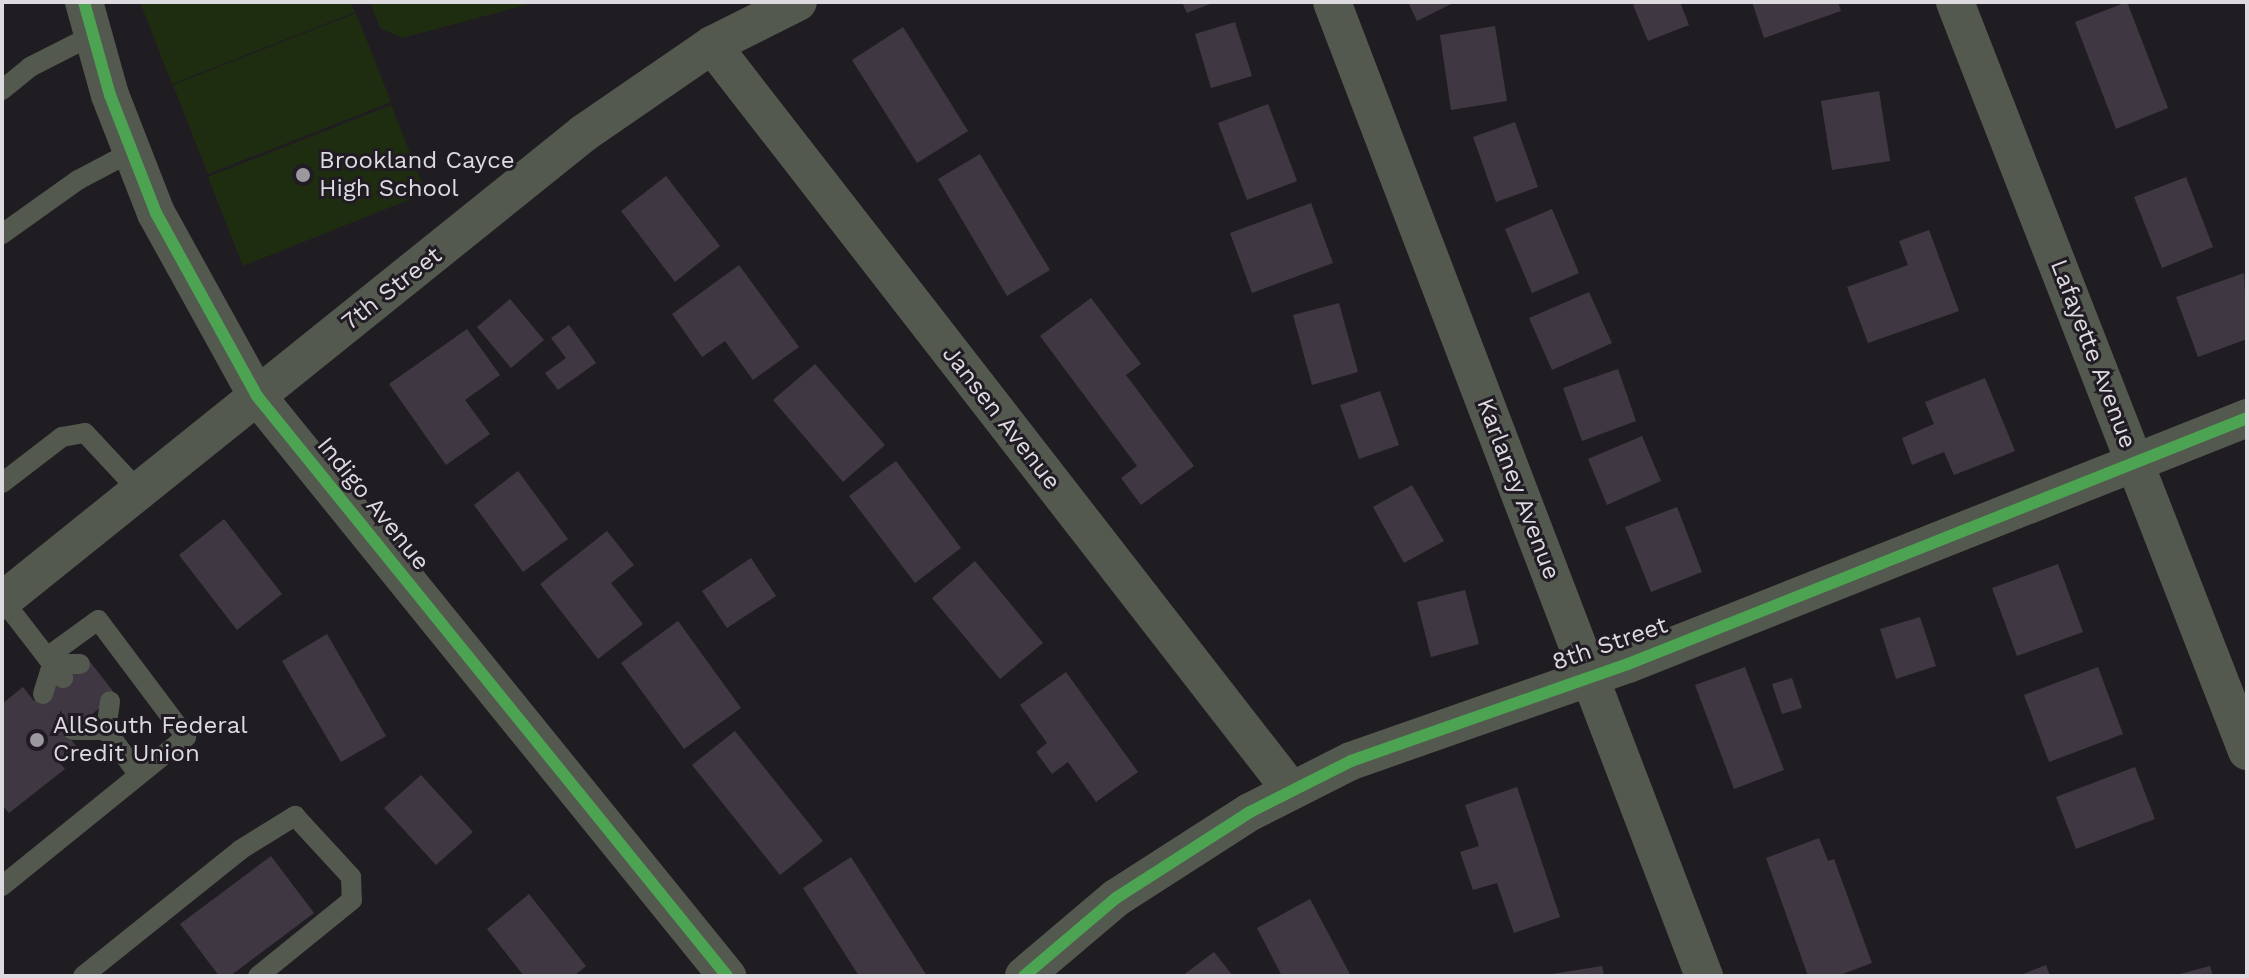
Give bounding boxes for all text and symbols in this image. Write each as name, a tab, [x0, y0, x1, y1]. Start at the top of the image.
place label: Brookland Cayce High School	[319, 147, 515, 203]
marker: Brookland Cayce High School	[294, 166, 312, 184]
street label: 7th Street	[336, 241, 448, 337]
street label: Lafayette Avenue	[2044, 255, 2142, 453]
street label: Jansen Avenue	[935, 340, 1067, 496]
street label: Karlaney Avenue	[1470, 394, 1566, 584]
street label: Indigo Avenue	[310, 431, 436, 577]
street label: 8th Street	[1549, 611, 1671, 677]
place label: AllSouth Federal Credit Union	[53, 712, 248, 768]
marker: AllSouth Federal Credit Union	[28, 731, 46, 749]

